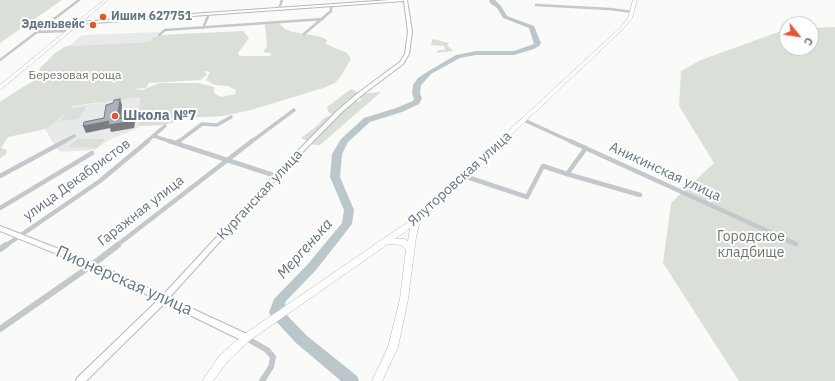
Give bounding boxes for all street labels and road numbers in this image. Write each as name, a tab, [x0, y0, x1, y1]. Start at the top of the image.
street label: Ялуторовская улица	[405, 128, 515, 230]
street label: улица Декабристов	[20, 135, 134, 225]
street label: Аникинская улица	[607, 139, 723, 205]
street label: Курганская улица	[214, 146, 306, 244]
street label: Гаражная улица	[94, 172, 188, 250]
street label: Пионерская улица	[52, 242, 196, 320]

